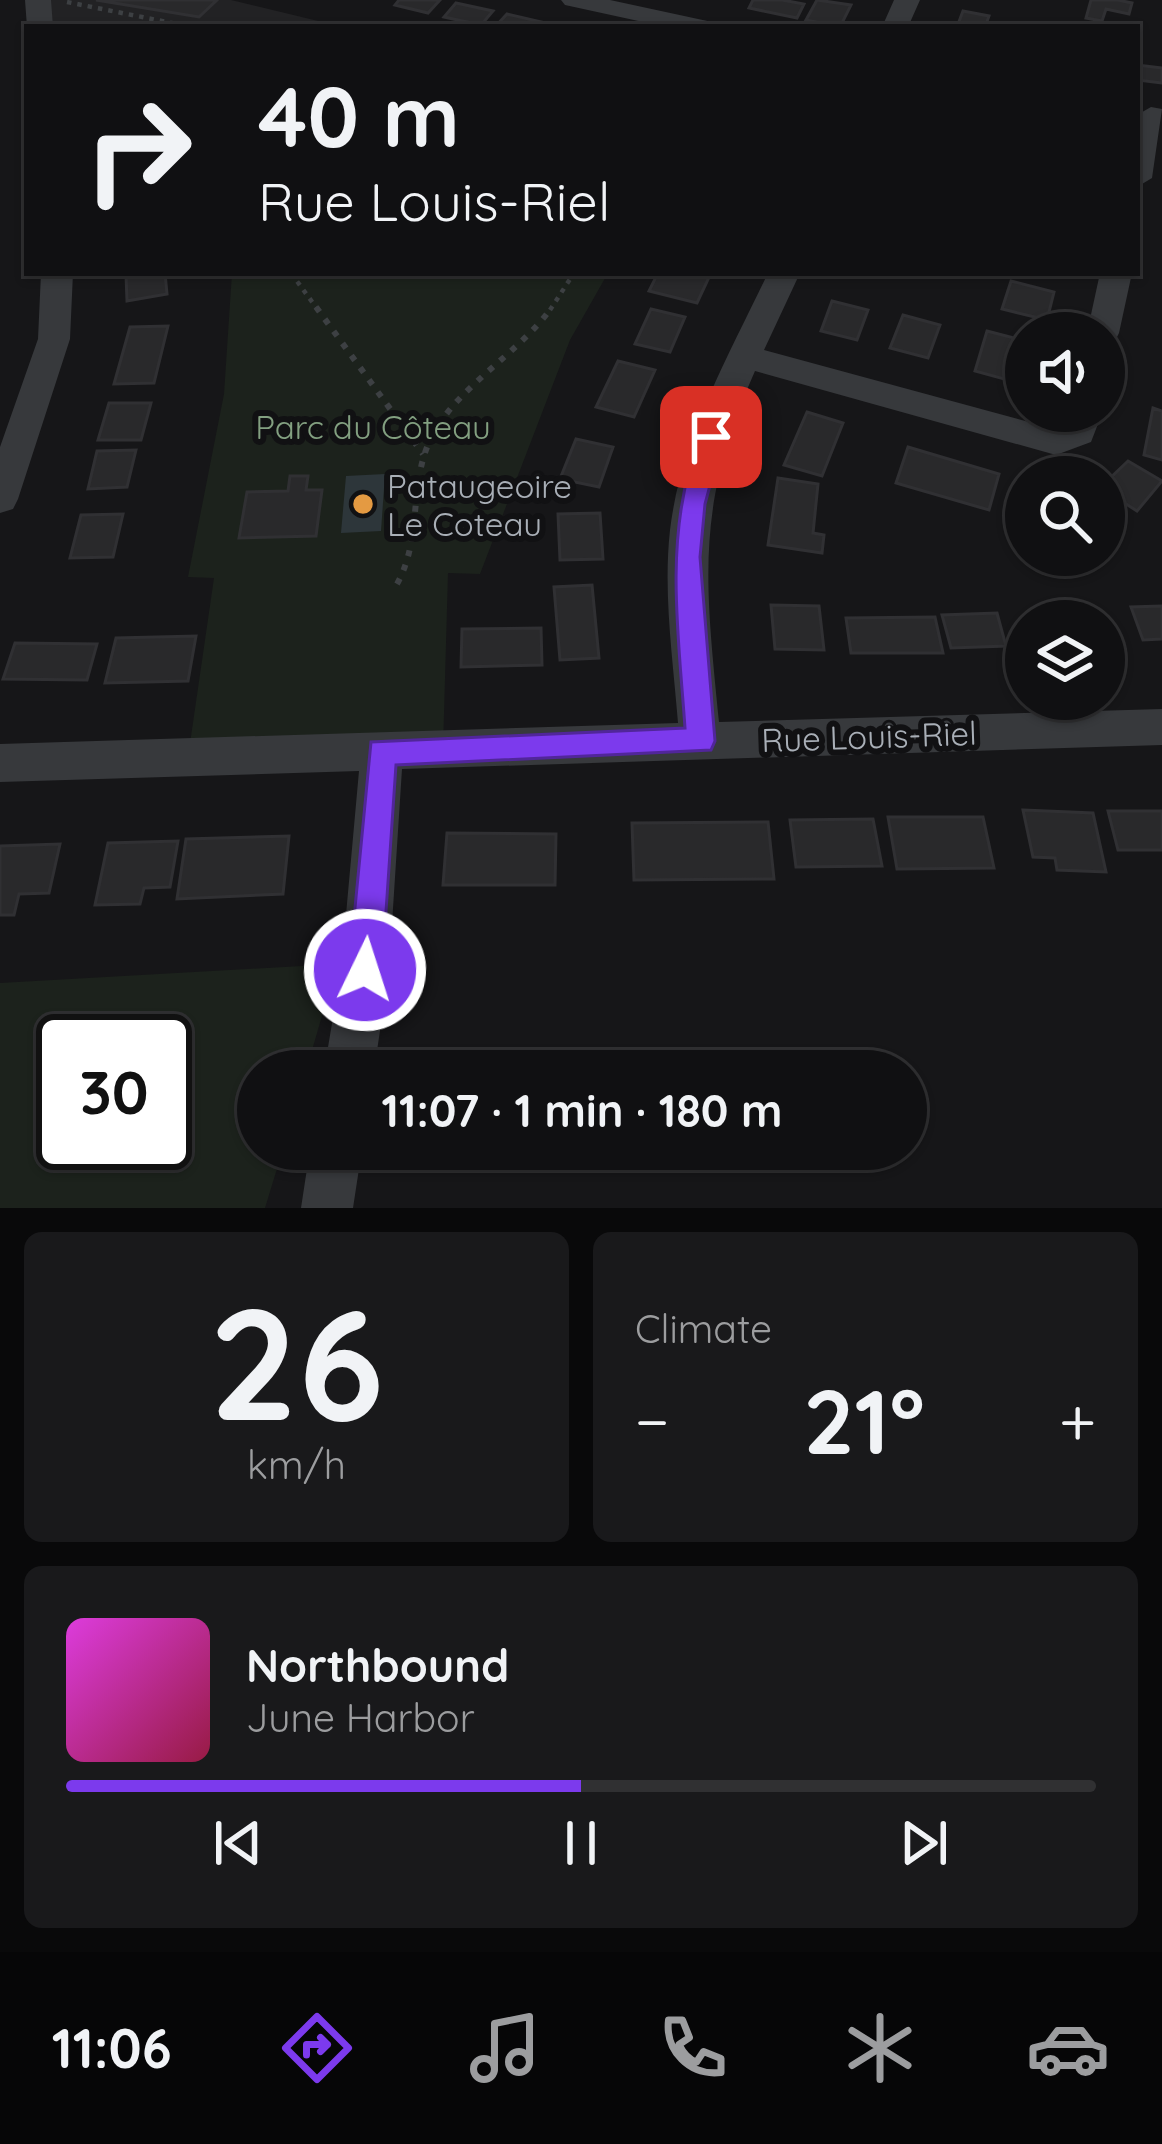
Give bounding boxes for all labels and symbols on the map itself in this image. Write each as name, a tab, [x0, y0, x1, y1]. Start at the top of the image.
pin	[660, 386, 762, 488]
park label: Parc du Côteau	[255, 406, 491, 447]
place label: Pataugeoire Le Coteau	[387, 465, 572, 544]
marker: Pataugeoire Le Coteau	[350, 491, 376, 517]
street label: Rue Louis-Riel	[761, 712, 977, 760]
position arrow	[302, 907, 428, 1033]
speed limit sign: 30	[36, 1014, 192, 1170]

